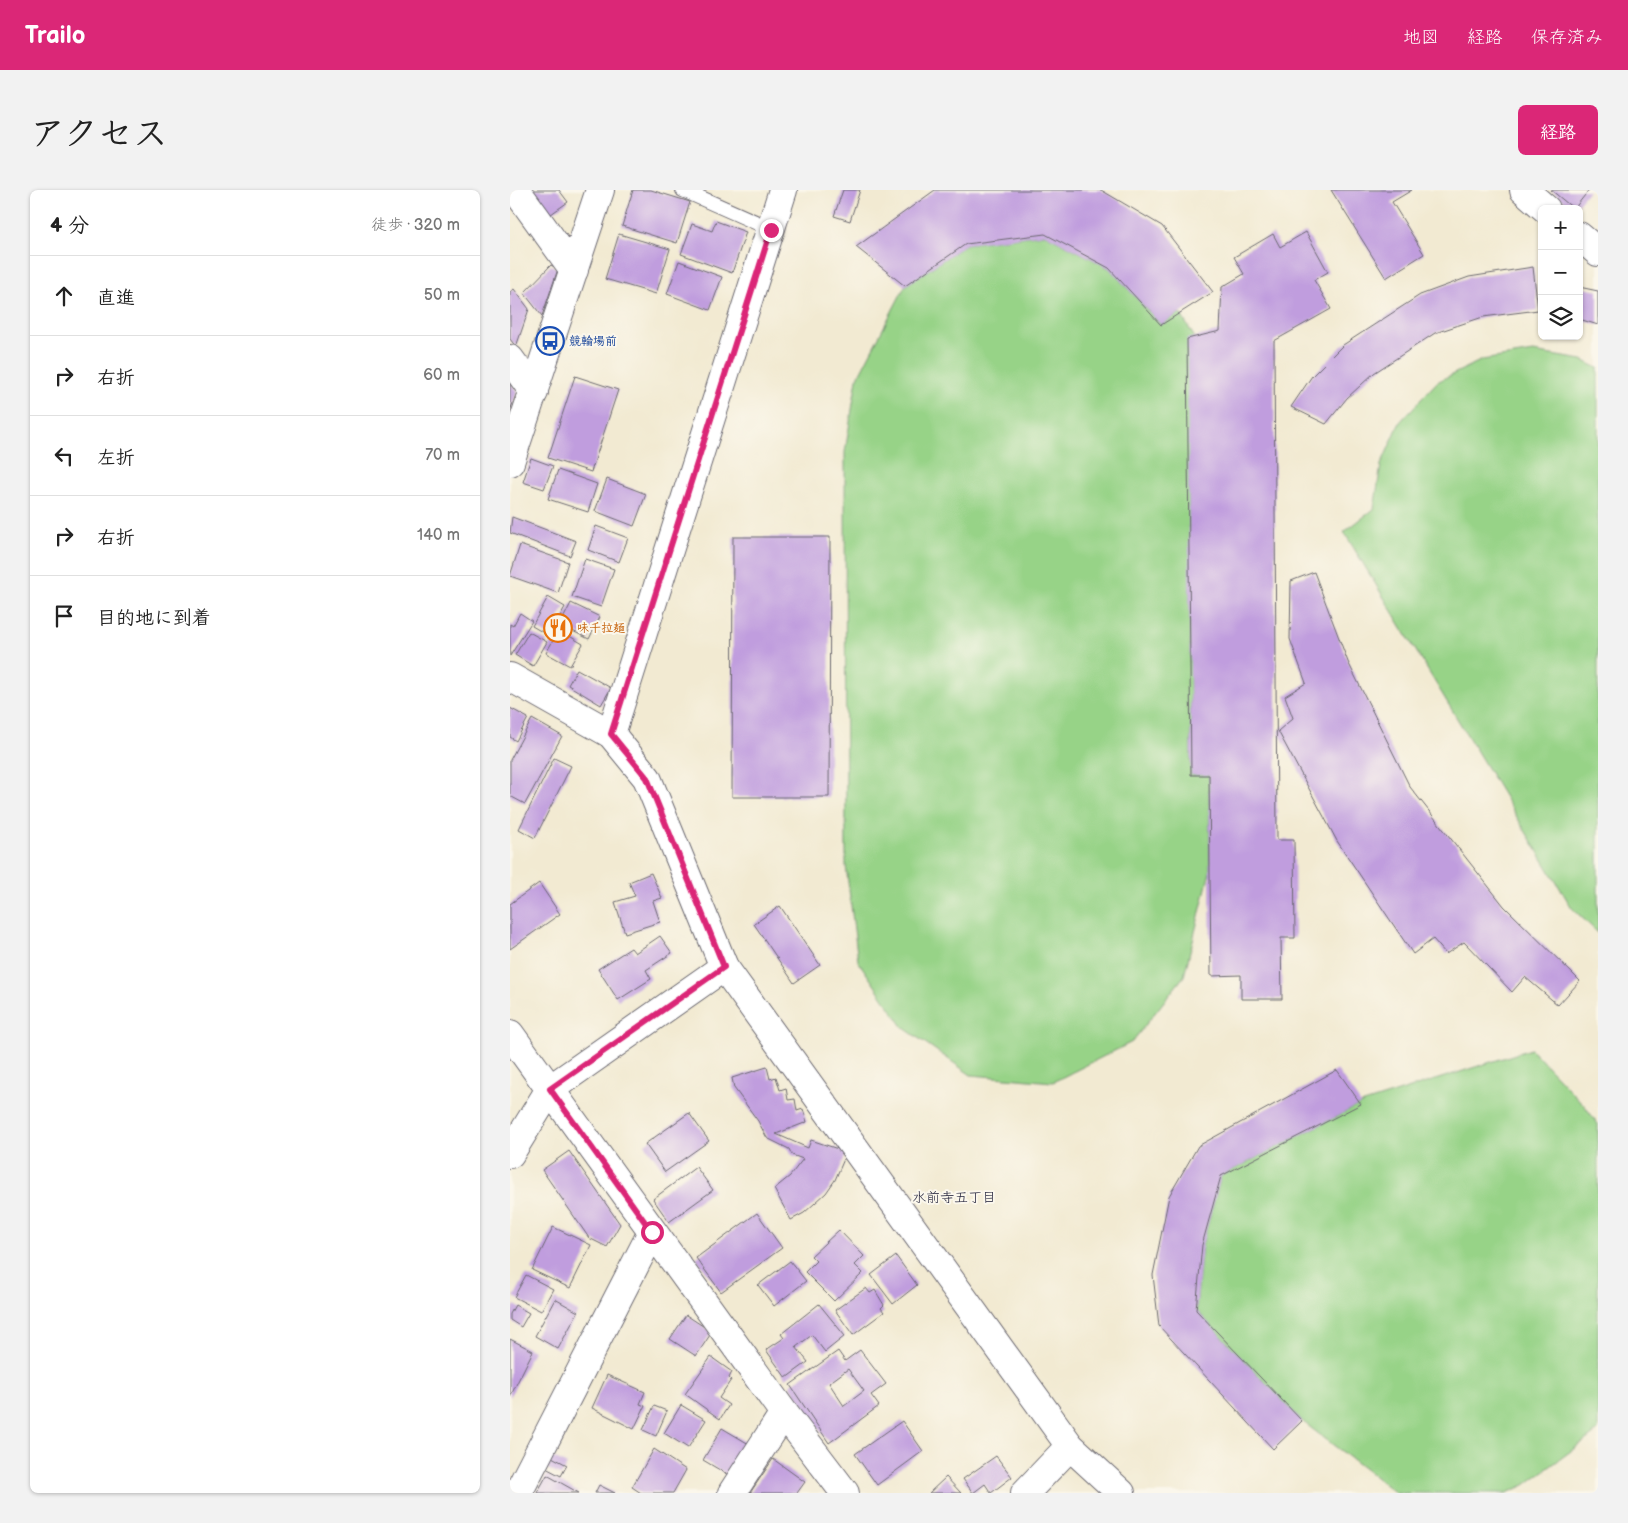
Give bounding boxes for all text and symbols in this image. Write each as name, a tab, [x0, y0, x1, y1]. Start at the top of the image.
text: Trailo	[25, 21, 85, 50]
text: 地図	[1403, 27, 1439, 48]
text: 経路	[1467, 27, 1503, 48]
text: 保存済み	[1531, 27, 1603, 48]
button: 経路	[1518, 105, 1598, 155]
text: アクセス	[30, 113, 168, 156]
map controls	[1538, 205, 1583, 340]
button: +	[1538, 205, 1583, 250]
text: 4 分	[50, 213, 89, 238]
text: 徒歩 · 320 m	[371, 216, 460, 235]
route end	[760, 219, 783, 242]
button: −	[1538, 250, 1583, 295]
icon: ahead	[50, 282, 78, 310]
text: 50 m	[424, 286, 460, 305]
text: 直進	[97, 287, 135, 310]
button: layers	[1538, 295, 1583, 340]
bus stop icon: 競輪場前	[535, 326, 565, 356]
place label: 競輪場前	[569, 334, 617, 349]
icon: right	[50, 362, 78, 390]
text: 60 m	[423, 366, 460, 385]
text: 右折	[97, 367, 135, 390]
icon: left	[50, 442, 78, 470]
text: 70 m	[425, 446, 460, 465]
text: 左折	[97, 447, 135, 470]
icon: right	[50, 522, 78, 550]
text: 140 m	[417, 526, 460, 545]
text: 右折	[97, 527, 135, 550]
icon: arrive	[50, 602, 78, 630]
text: 目的地に到着	[97, 607, 211, 630]
restaurant icon: 味千拉麺	[543, 613, 573, 643]
place label: 味千拉麺	[577, 621, 625, 636]
district label: 水前寺五丁目	[912, 1189, 996, 1206]
route start	[641, 1221, 664, 1244]

